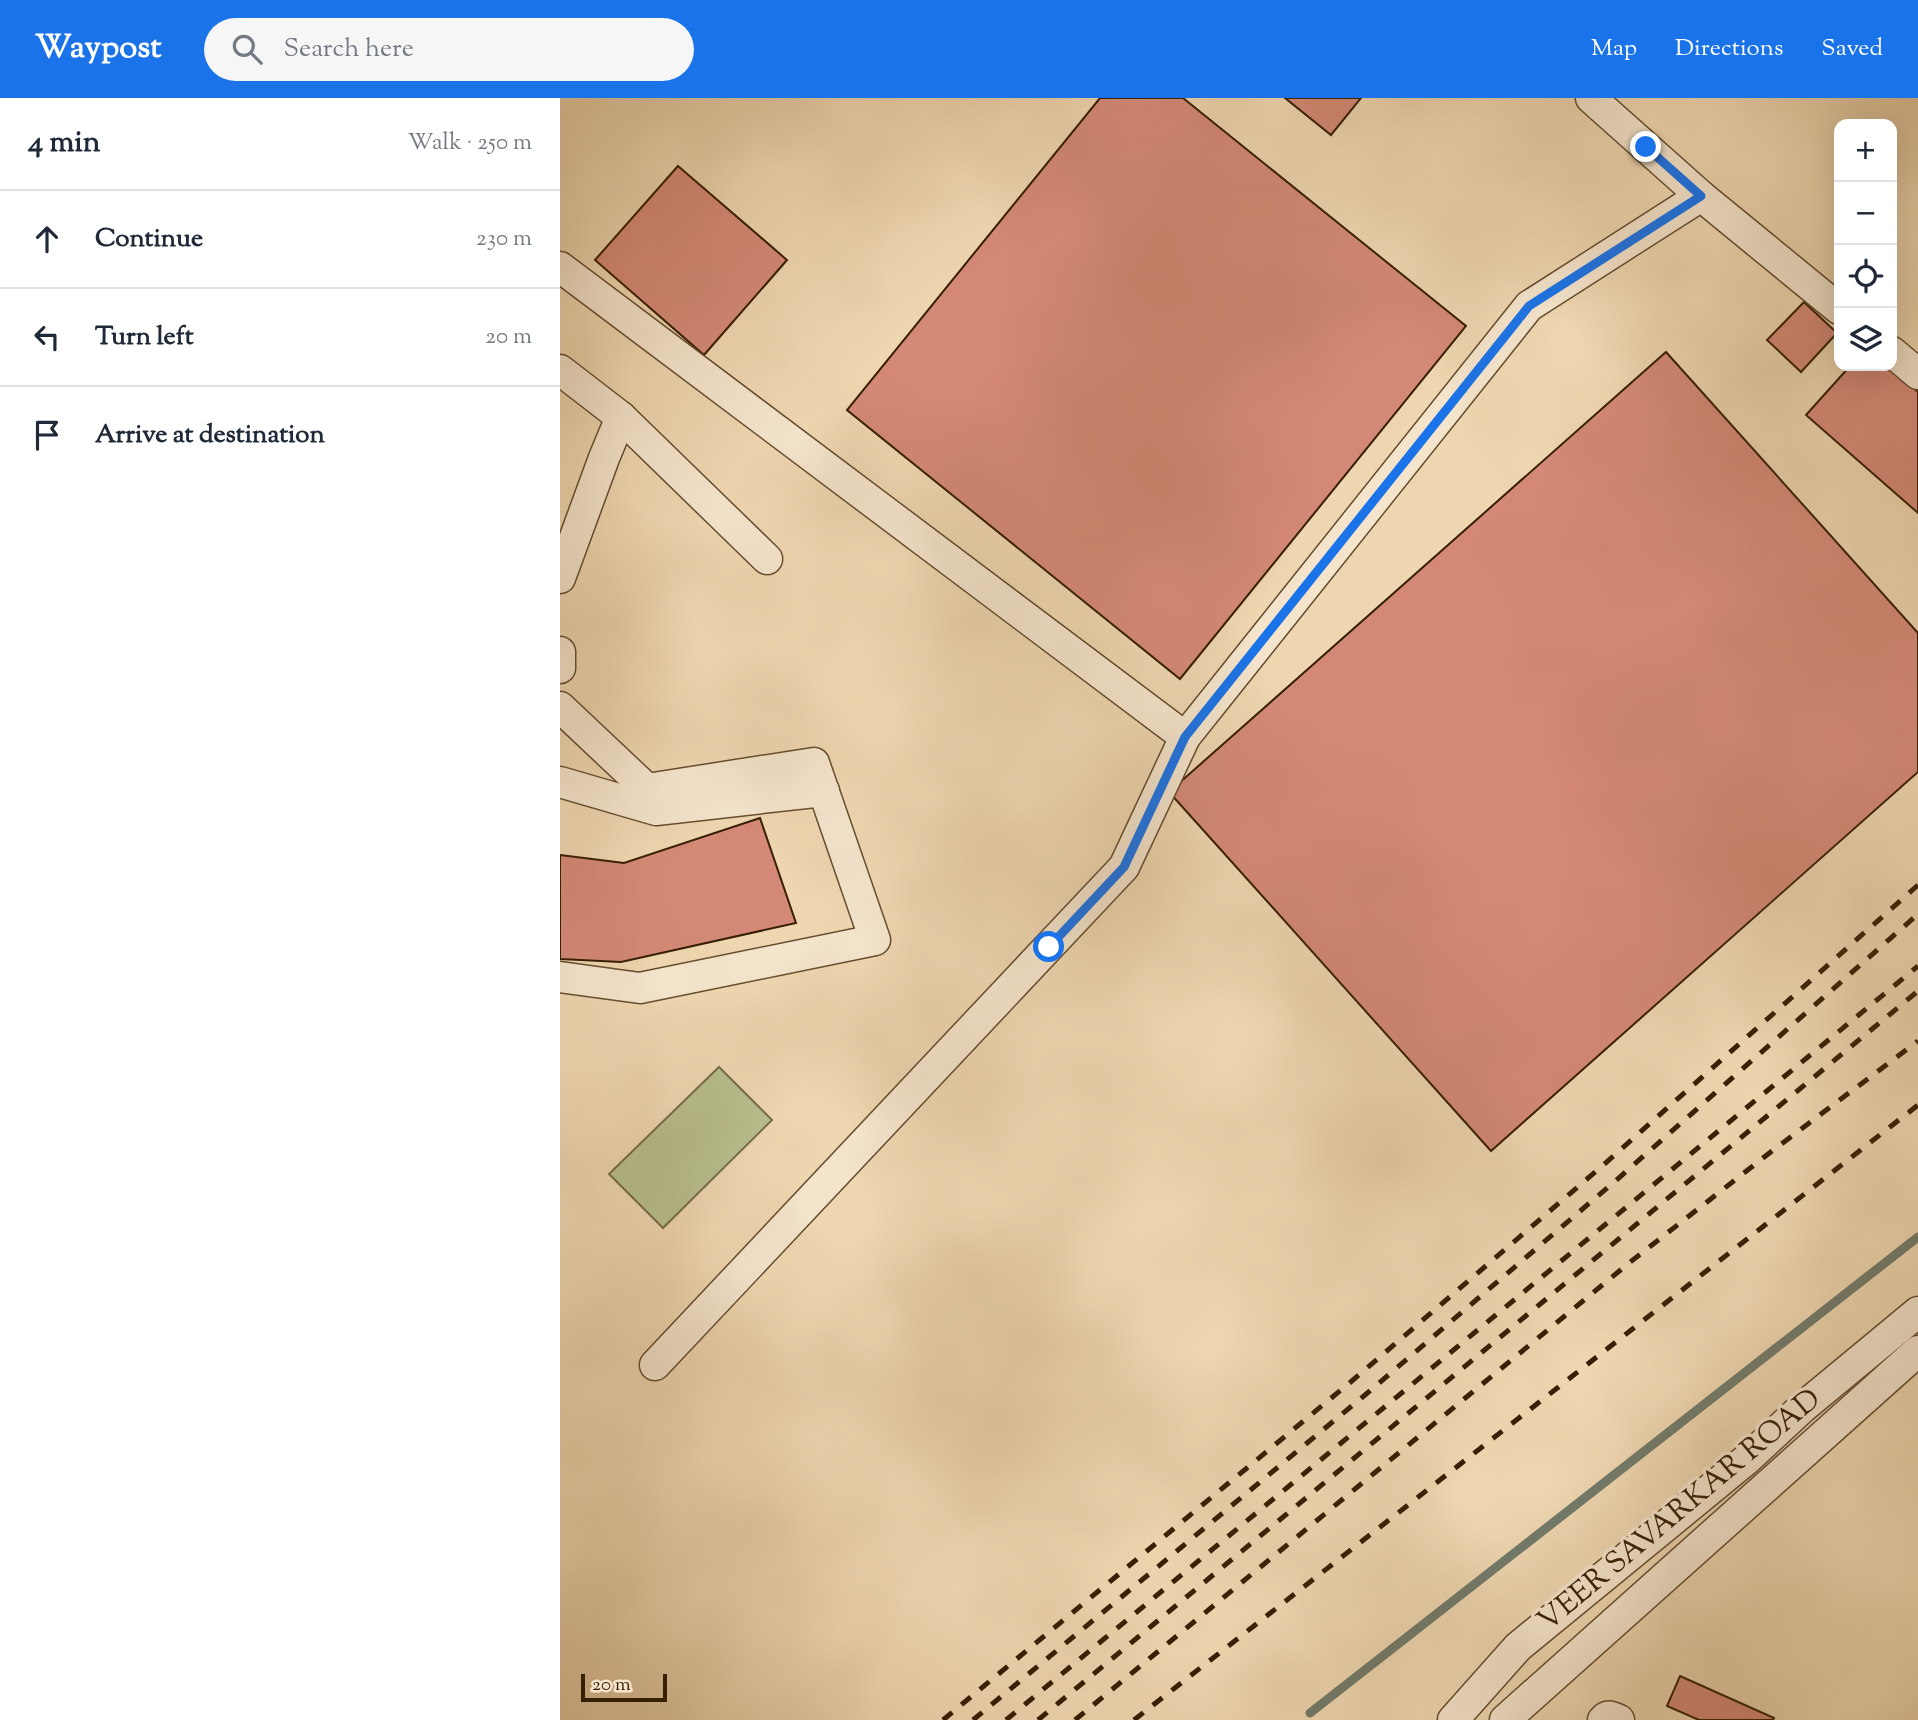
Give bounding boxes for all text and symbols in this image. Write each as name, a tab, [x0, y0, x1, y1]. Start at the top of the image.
search box	[204, 18, 694, 81]
text: Waypost	[35, 25, 162, 73]
icon: search	[228, 30, 266, 68]
text: Search here	[284, 31, 414, 68]
text: Map	[1591, 32, 1637, 66]
text: Directions	[1675, 32, 1783, 66]
text: Saved	[1821, 32, 1883, 66]
map controls	[1834, 119, 1897, 371]
button: +	[1834, 119, 1897, 182]
text: 4 min	[28, 122, 101, 165]
text: Walk · 250 m	[408, 127, 532, 160]
route end	[1630, 131, 1661, 162]
button: −	[1834, 182, 1897, 245]
icon: ahead	[28, 220, 66, 258]
text: Continue	[95, 221, 203, 258]
text: 230 m	[476, 223, 532, 256]
button: locate	[1834, 245, 1897, 308]
button: layers	[1834, 308, 1897, 371]
icon: left	[28, 318, 66, 356]
text: Turn left	[95, 319, 194, 356]
text: 20 m	[485, 321, 532, 354]
icon: arrive	[28, 416, 66, 454]
text: Arrive at destination	[95, 417, 325, 454]
route start	[1033, 931, 1064, 962]
street label: VEER SAVARKAR ROAD	[1529, 1379, 1831, 1643]
scale bar	[581, 1671, 667, 1703]
text: 20 m	[592, 1672, 631, 1699]

